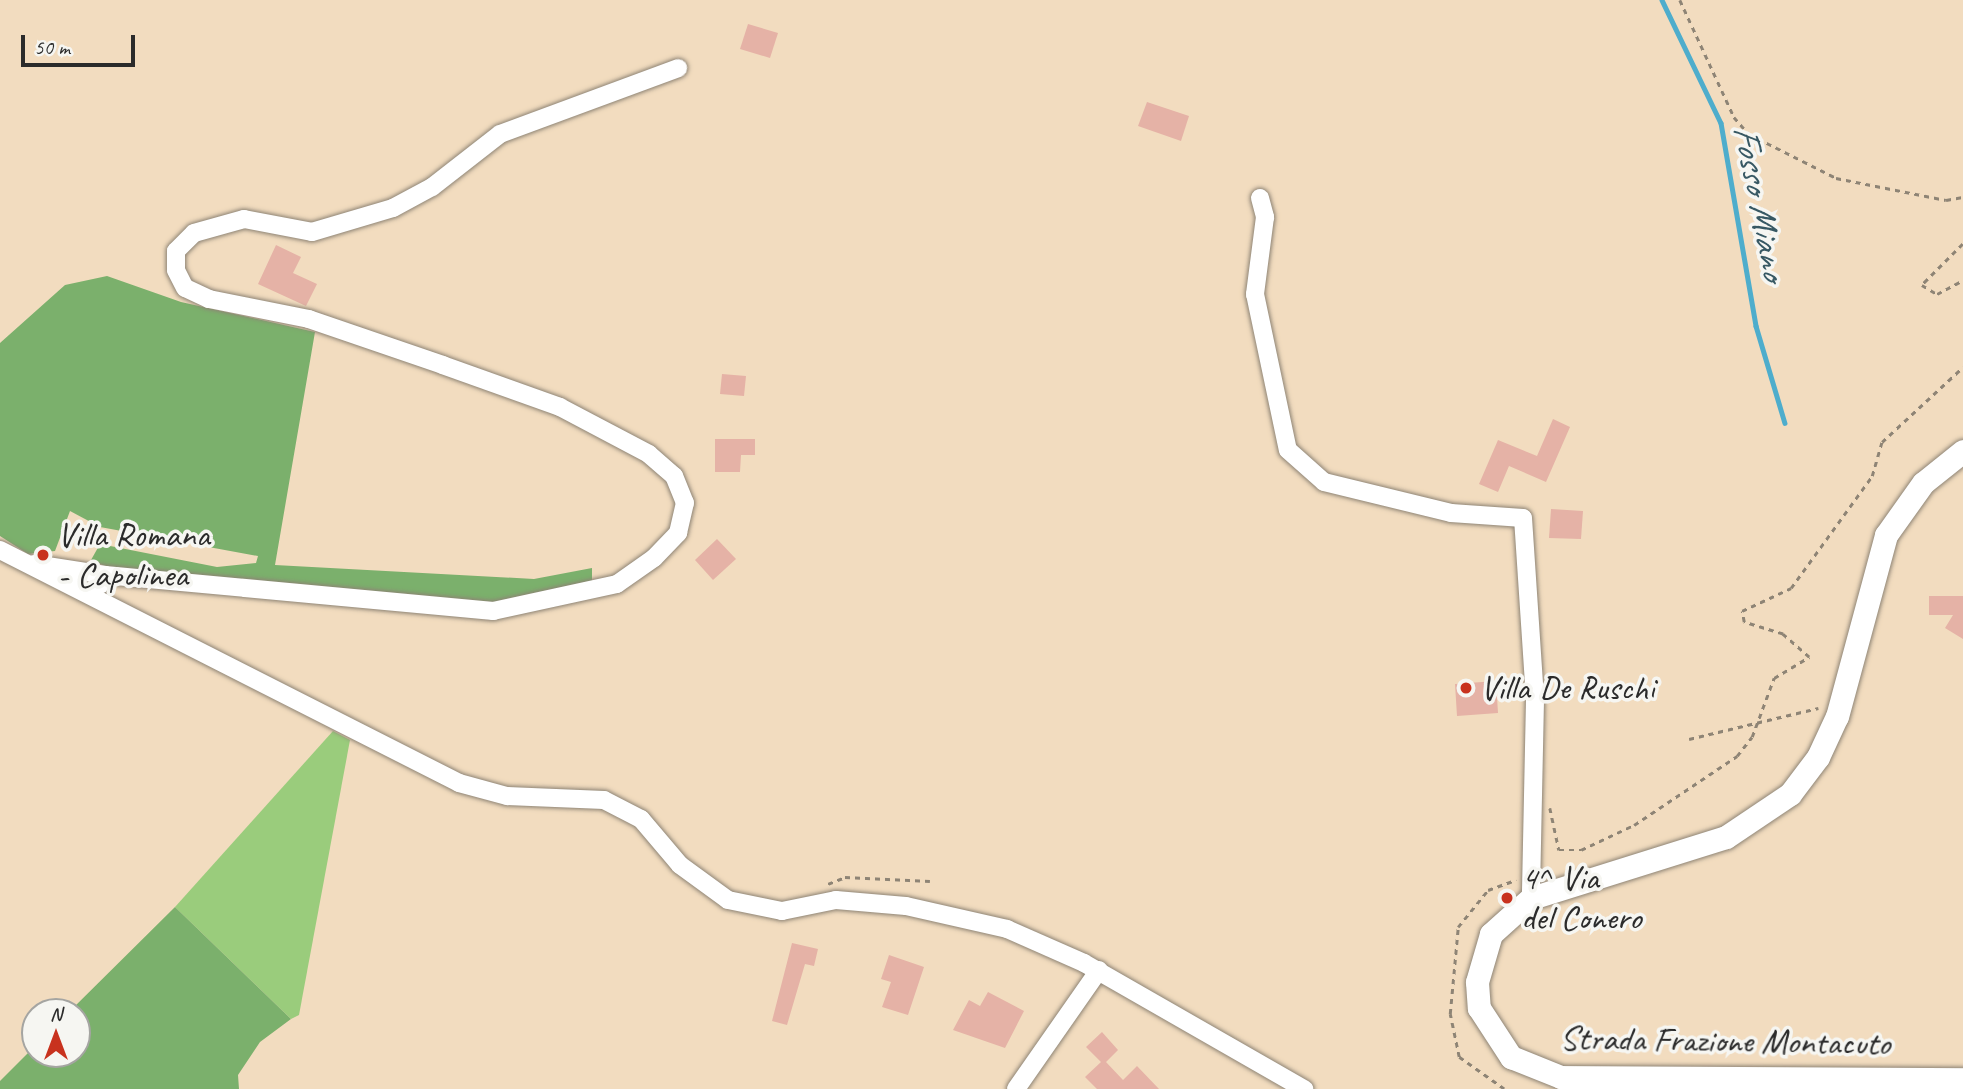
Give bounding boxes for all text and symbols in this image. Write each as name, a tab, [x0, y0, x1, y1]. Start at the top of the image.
scale bar	[24, 21, 138, 65]
text: 50 m	[34, 34, 70, 60]
water label: Fosso Miano	[1723, 122, 1797, 282]
place label: Villa Romana - Capolinea	[57, 514, 210, 596]
marker: Villa Romana - Capolinea	[35, 547, 51, 563]
place label: Villa De Ruschi	[1480, 667, 1656, 709]
marker: Villa De Ruschi	[1458, 680, 1474, 696]
place label: 4^ Via del Conero	[1521, 857, 1641, 939]
marker: 4^ Via del Conero	[1499, 890, 1515, 906]
north arrow	[21, 998, 91, 1068]
text: N	[50, 1002, 62, 1026]
street label: Strada Frazione Montacuto	[1559, 1017, 1891, 1065]

